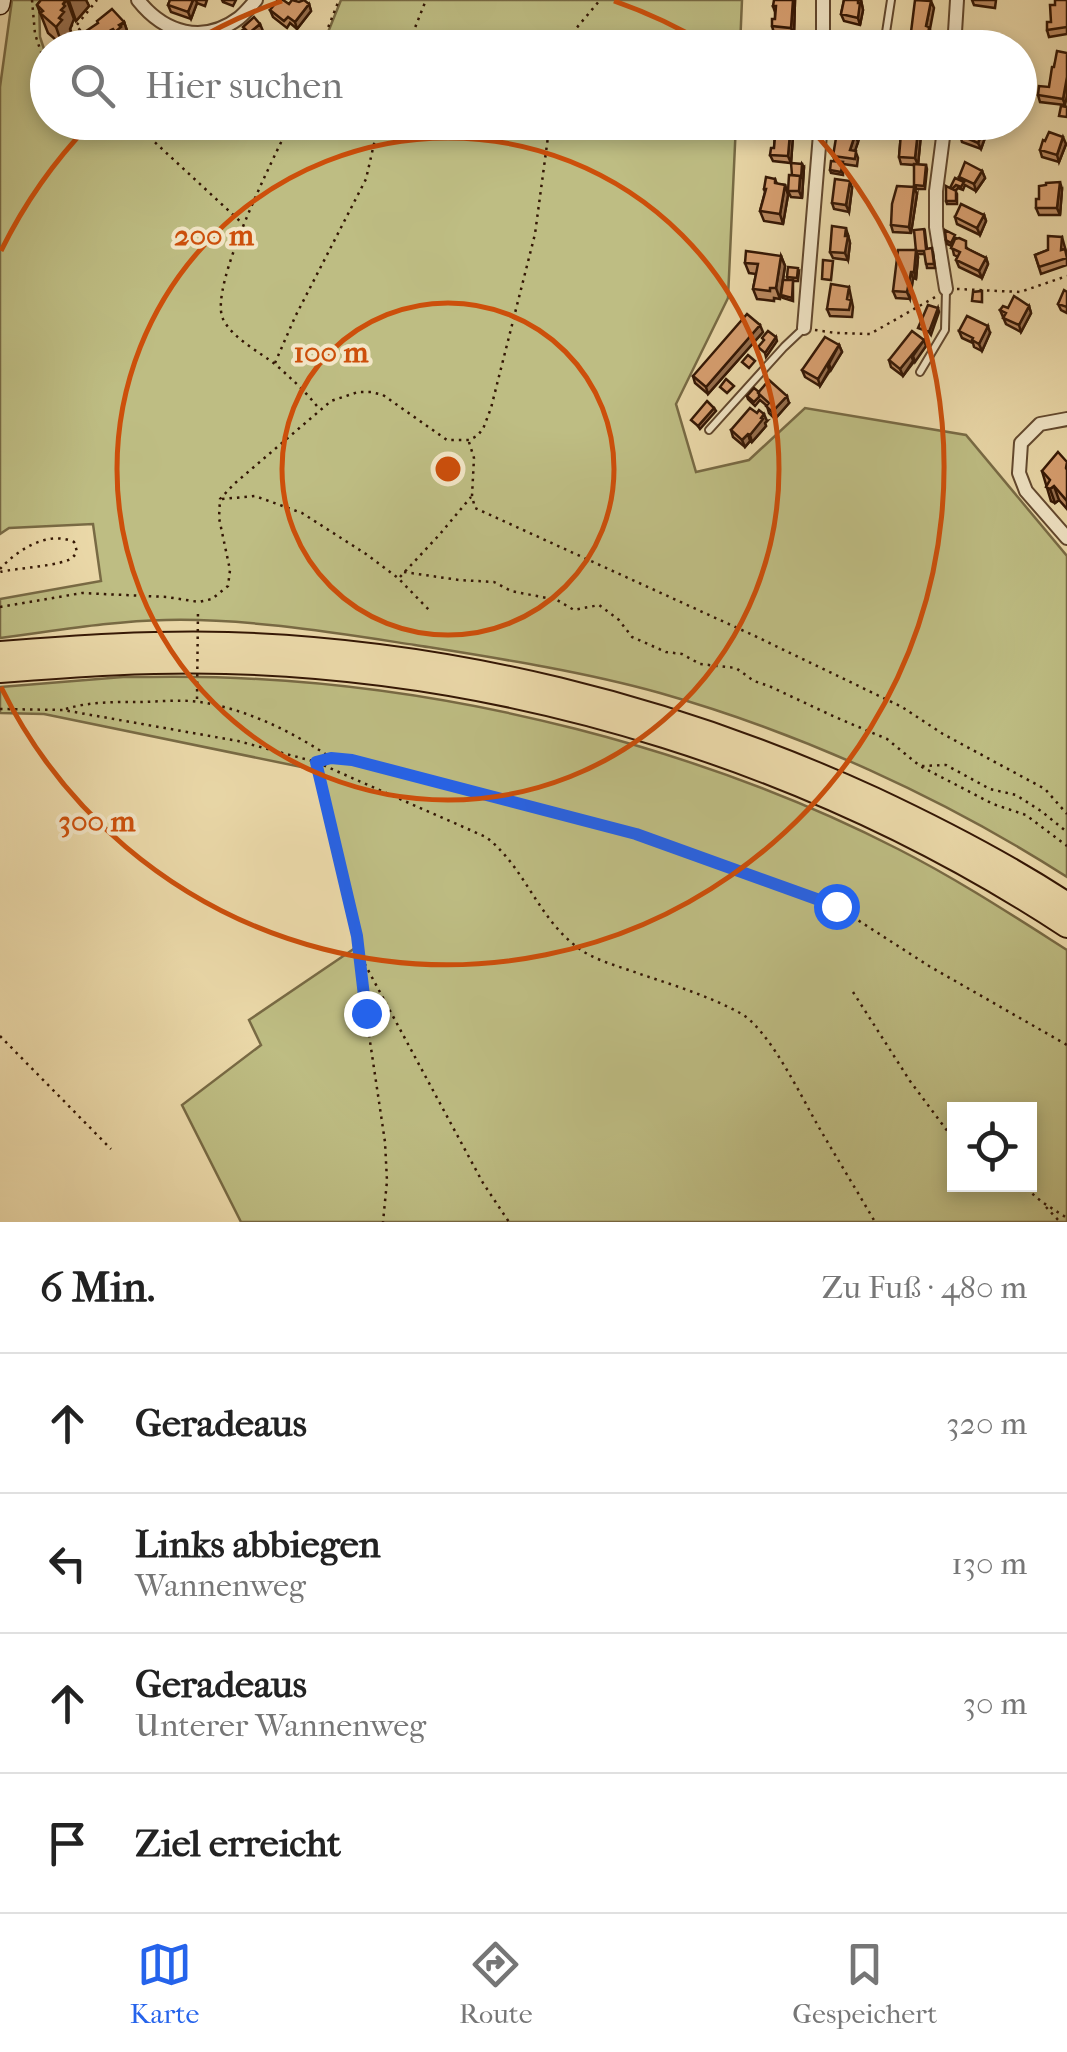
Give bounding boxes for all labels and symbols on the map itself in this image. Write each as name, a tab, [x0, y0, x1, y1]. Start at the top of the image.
text: 200 m	[174, 218, 255, 253]
text: 100 m	[293, 335, 370, 370]
centre of rings	[430, 451, 466, 487]
text: 300 m	[59, 804, 136, 839]
route start	[814, 884, 860, 930]
route end	[344, 991, 390, 1037]

